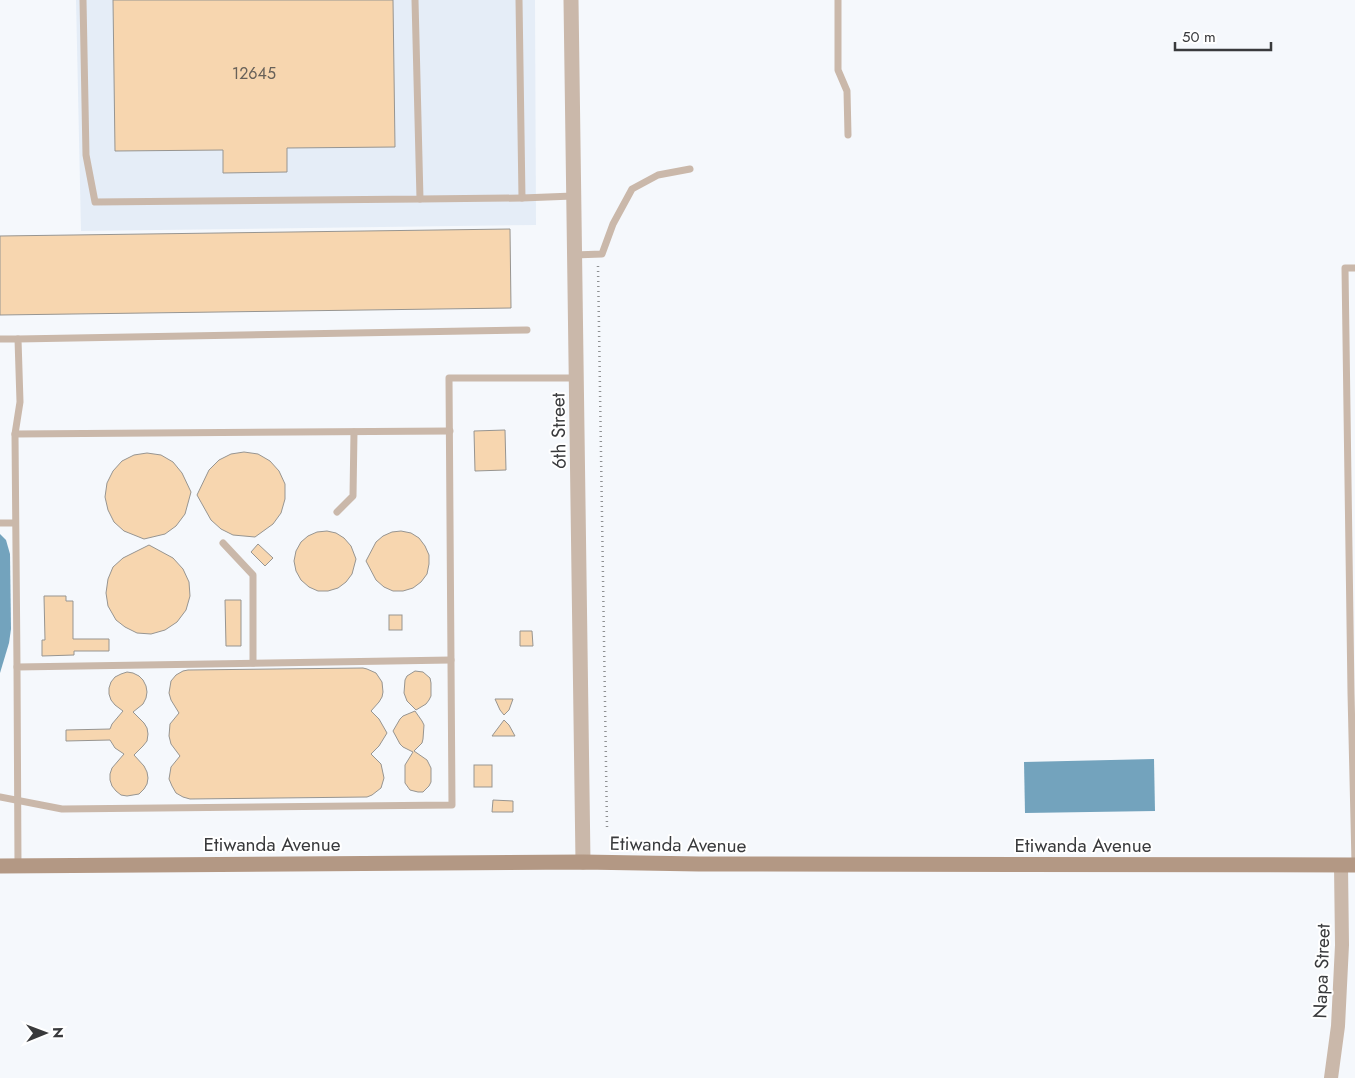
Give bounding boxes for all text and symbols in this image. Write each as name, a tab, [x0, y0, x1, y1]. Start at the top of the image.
scale bar	[1175, 20, 1271, 52]
text: 50 m	[1182, 26, 1216, 48]
house number: 12645	[232, 62, 276, 85]
street label: 6th Street	[544, 392, 573, 469]
street label: Etiwanda Avenue	[609, 830, 747, 859]
street label: Etiwanda Avenue	[204, 831, 341, 858]
street label: Etiwanda Avenue	[1015, 832, 1152, 859]
street label: Napa Street	[1306, 923, 1337, 1019]
north arrow	[20, 1008, 70, 1058]
text: N	[48, 1027, 68, 1039]

